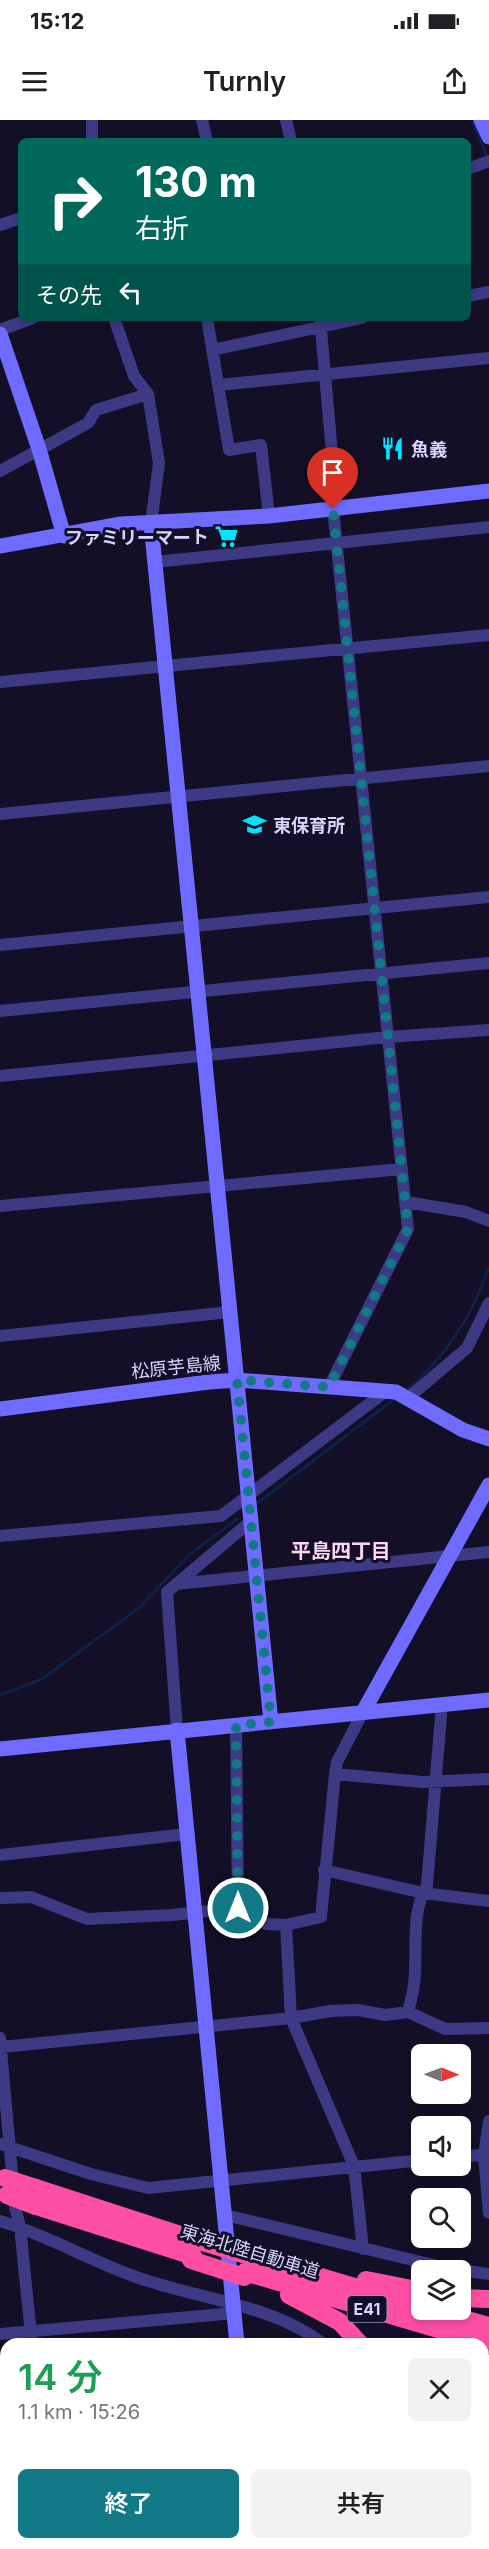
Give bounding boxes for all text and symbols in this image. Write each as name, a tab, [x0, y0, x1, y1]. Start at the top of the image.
text: 15:12	[30, 8, 84, 34]
icon: menu	[18, 65, 51, 98]
text: Turnly	[203, 65, 286, 98]
icon: share	[438, 65, 471, 98]
text: 130 m	[135, 156, 257, 207]
icon: right	[36, 162, 114, 240]
text: 右折	[135, 212, 189, 245]
icon: left	[114, 276, 147, 309]
text: その先	[36, 282, 102, 308]
restaurant icon: 魚義	[380, 436, 406, 462]
place label: 魚義	[411, 439, 447, 460]
pin	[307, 447, 358, 509]
icon: arrive	[316, 456, 349, 489]
supermarket icon: ファミリーマート	[214, 524, 240, 550]
place label: ファミリーマート	[65, 527, 209, 548]
school or university icon: 東保育所	[242, 812, 268, 838]
place label: 東保育所	[273, 815, 345, 836]
street label: 松原芋島線	[130, 1352, 222, 1382]
district label: 平島四丁目	[291, 1539, 391, 1563]
position arrow	[206, 1876, 270, 1940]
north arrow	[411, 2044, 471, 2104]
map controls	[411, 2044, 471, 2320]
button: sound	[411, 2116, 471, 2176]
button: search	[411, 2188, 471, 2248]
street label: 東海北陸自動車道	[178, 2220, 322, 2282]
button: layers	[411, 2260, 471, 2320]
road number: E41	[348, 2296, 386, 2322]
text: 14 分	[18, 2355, 102, 2399]
button: close	[408, 2358, 471, 2421]
text: 1.1 km · 15:26	[18, 2400, 140, 2424]
button: 終了	[18, 2469, 239, 2538]
button: 共有	[251, 2469, 471, 2538]

